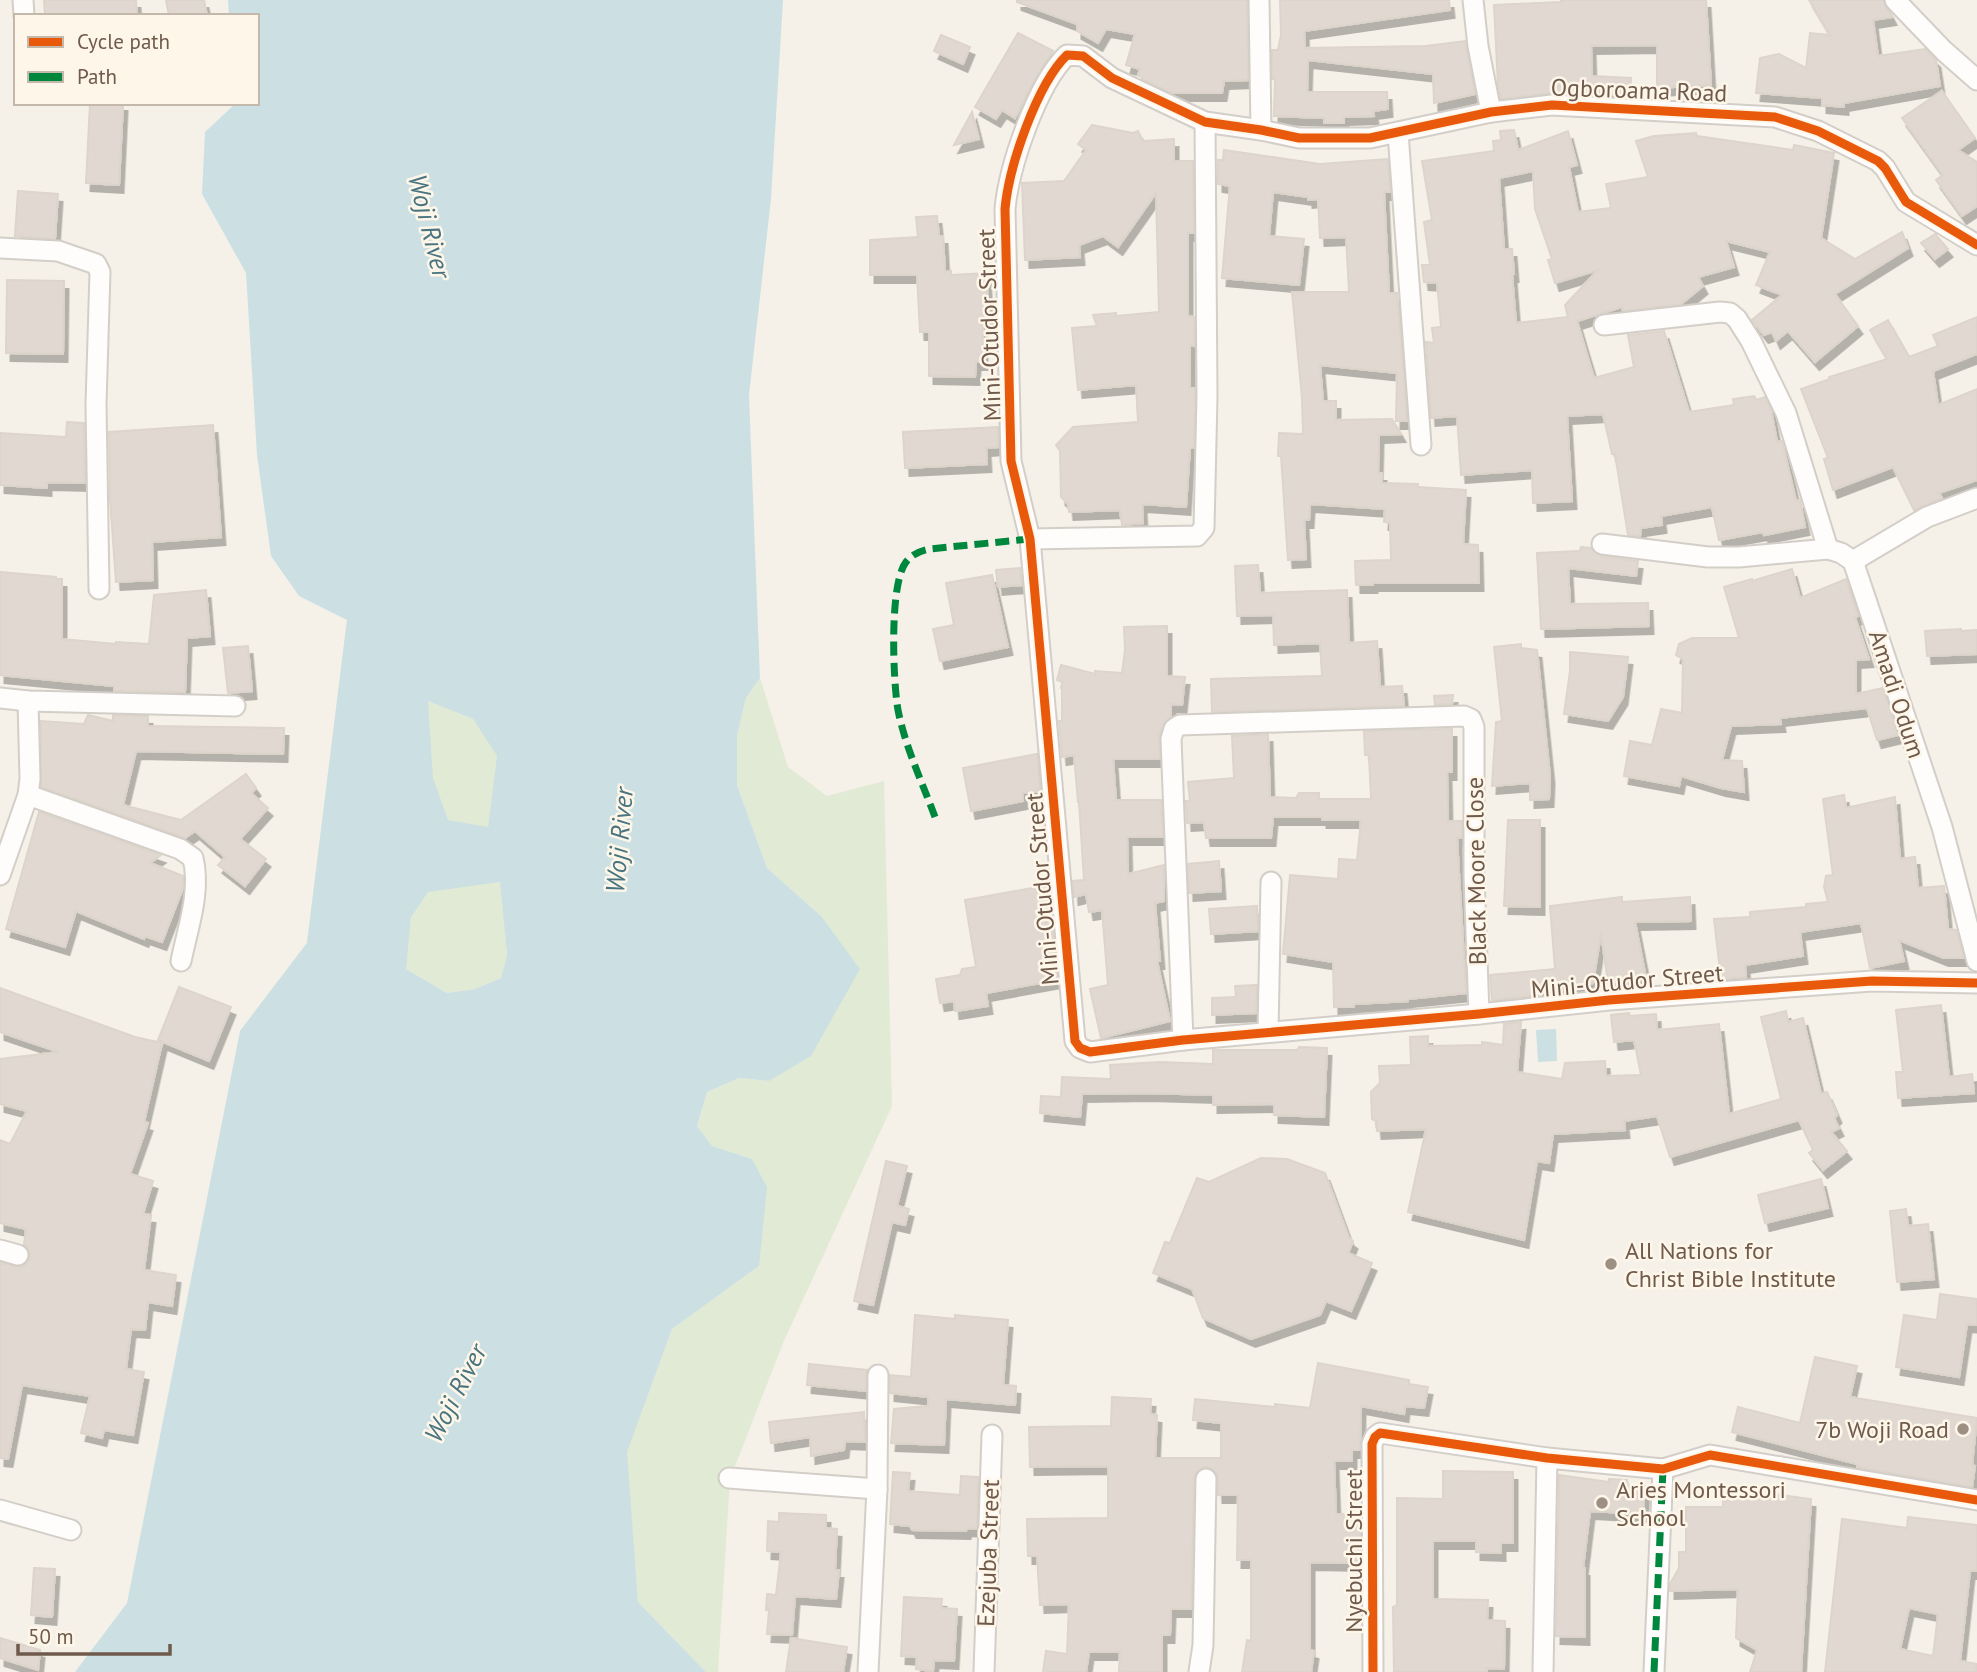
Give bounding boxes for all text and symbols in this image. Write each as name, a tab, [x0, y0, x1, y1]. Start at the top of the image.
legend	[14, 14, 259, 105]
text: Cycle path	[77, 28, 170, 55]
text: Path	[77, 63, 117, 90]
street label: Ogboroama Road	[1550, 71, 1728, 109]
water label: Woji River	[401, 171, 459, 283]
street label: Mini-Otudor Street	[970, 228, 1008, 422]
street label: Amadi Odum	[1862, 626, 1932, 762]
street label: Black Moore Close	[1459, 777, 1493, 965]
water label: Woji River	[598, 784, 640, 894]
street label: Mini-Otudor Street	[1018, 792, 1066, 986]
street label: Mini-Otudor Street	[1530, 957, 1724, 1005]
place label: All Nations for Christ Bible Institute	[1625, 1235, 1836, 1294]
marker: All Nations for Christ Bible Institute	[1603, 1256, 1619, 1272]
water label: Woji River	[416, 1337, 494, 1448]
place label: 7b Woji Road	[1815, 1414, 1949, 1445]
marker: 7b Woji Road	[1955, 1421, 1971, 1437]
street label: Nyebuchi Street	[1338, 1469, 1369, 1633]
place label: Aries Montessori School	[1616, 1474, 1786, 1533]
street label: Ezejuba Street	[970, 1479, 1006, 1627]
marker: Aries Montessori School	[1594, 1495, 1610, 1511]
scale bar	[18, 1612, 170, 1656]
text: 50 m	[28, 1623, 74, 1650]

